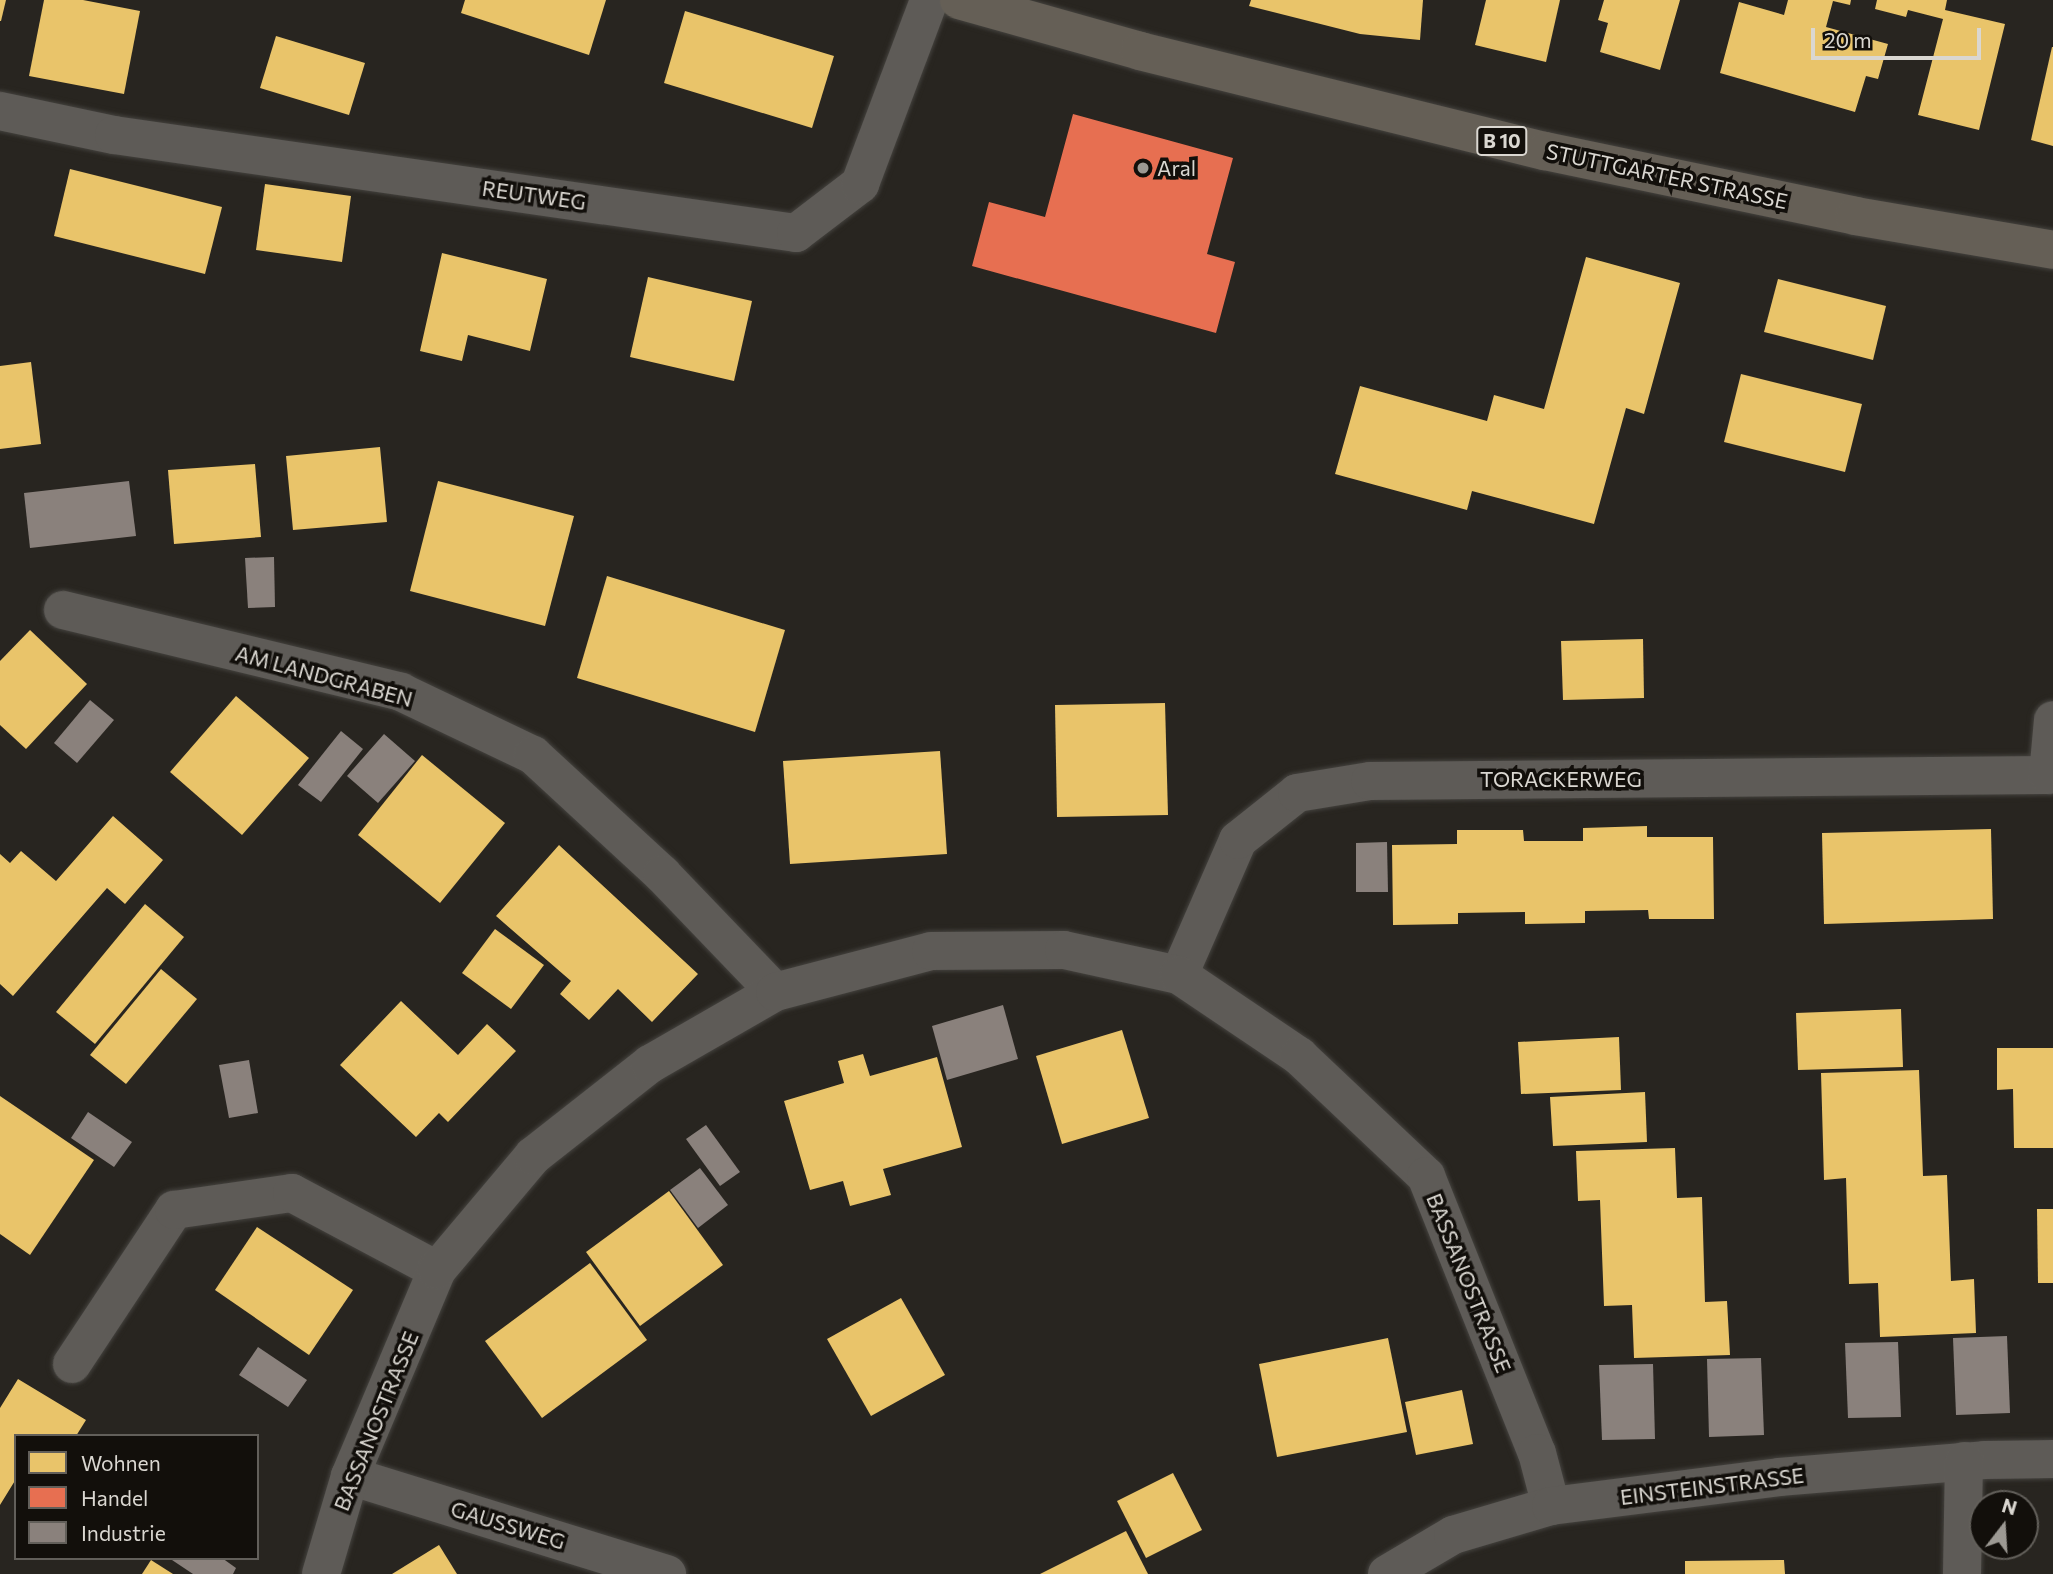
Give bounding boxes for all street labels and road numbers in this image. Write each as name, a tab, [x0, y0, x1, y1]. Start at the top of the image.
road number: B 10	[1476, 125, 1528, 156]
street label: STUTTGARTER STRASSE	[1544, 138, 1790, 214]
street label: REUTWEG	[480, 175, 588, 215]
street label: AM LANDGRABEN	[233, 640, 415, 712]
street label: TORACKERWEG	[1480, 766, 1642, 792]
street label: BASSANOSTRASSE	[1421, 1190, 1517, 1376]
street label: BASSANOSTRASSE	[328, 1328, 424, 1514]
street label: EINSTEINSTRASSE	[1619, 1462, 1805, 1510]
street label: GAUSSWEG	[448, 1496, 568, 1554]

